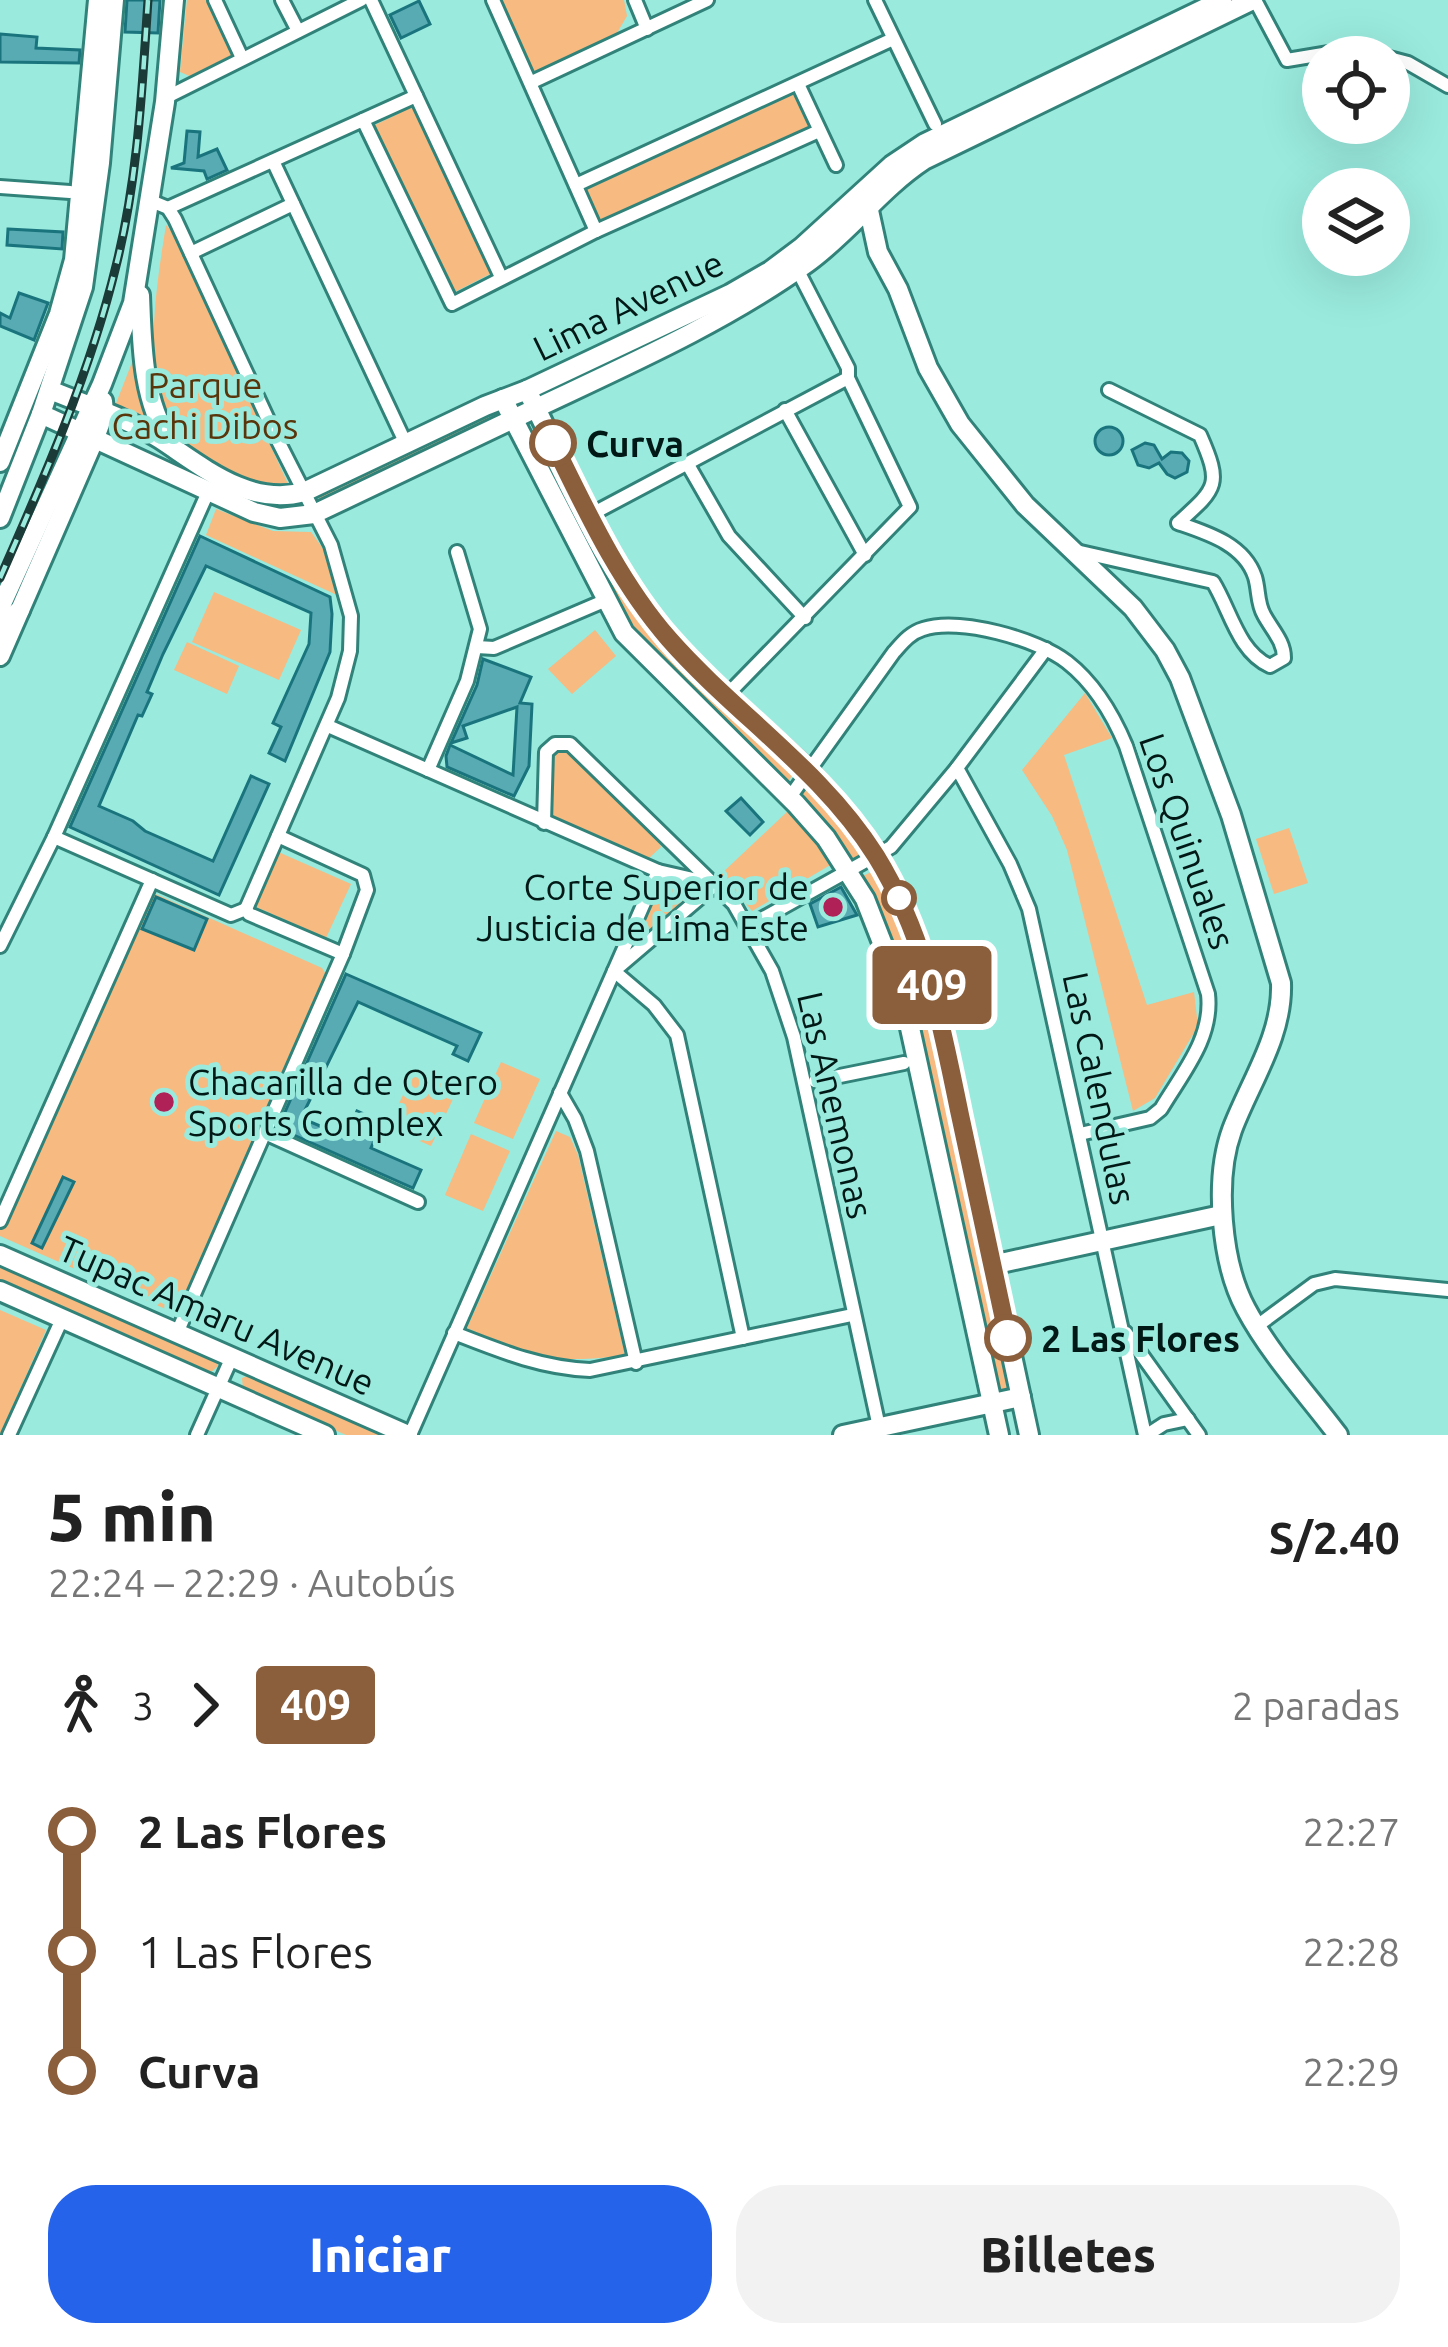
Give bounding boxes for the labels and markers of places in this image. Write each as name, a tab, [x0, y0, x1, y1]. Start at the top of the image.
marker: Curva	[531, 421, 575, 465]
place label: Curva	[586, 423, 684, 464]
place label: Corte Superior de Justicia de Lima Este	[476, 866, 809, 948]
unlabelled marker	[883, 882, 915, 914]
marker: Corte Superior de Justicia de Lima Este	[820, 894, 846, 920]
place label: Chacarilla de Otero Sports Complex	[188, 1061, 498, 1143]
marker: Chacarilla de Otero Sports Complex	[151, 1089, 177, 1115]
marker: 2 Las Flores	[986, 1316, 1030, 1360]
place label: 2 Las Flores	[1041, 1318, 1240, 1359]

